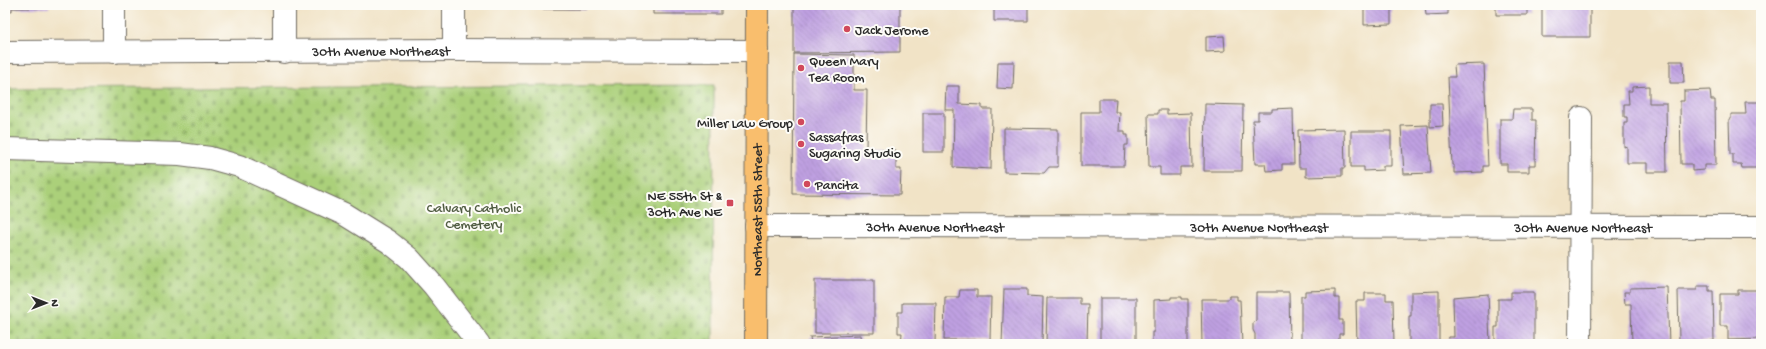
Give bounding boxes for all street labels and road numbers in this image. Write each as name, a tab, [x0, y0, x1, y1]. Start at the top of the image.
street label: 30th Avenue Northeast	[311, 44, 451, 62]
street label: Northeast 55th Street	[750, 142, 768, 276]
street label: 30th Avenue Northeast	[865, 220, 1005, 237]
street label: 30th Avenue Northeast	[1189, 220, 1329, 238]
street label: 30th Avenue Northeast	[1513, 221, 1653, 238]

